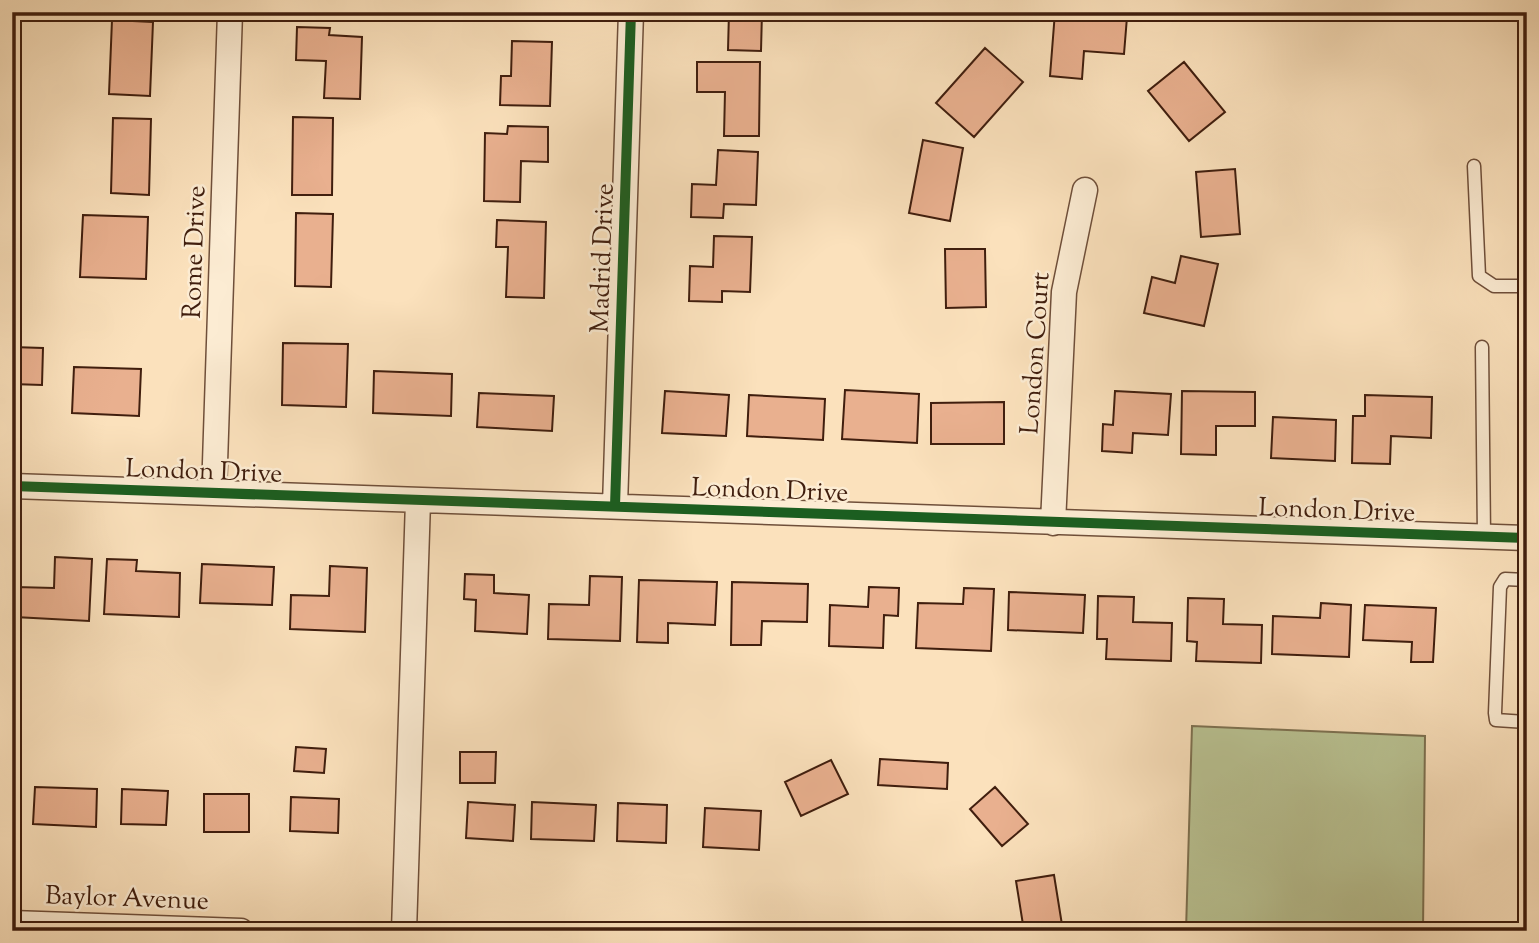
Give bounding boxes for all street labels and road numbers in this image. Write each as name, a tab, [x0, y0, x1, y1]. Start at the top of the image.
street label: Madrid Drive	[582, 183, 625, 334]
street label: Rome Drive	[175, 185, 216, 319]
street label: London Court	[1012, 271, 1061, 436]
street label: London Drive	[125, 451, 283, 494]
street label: London Drive	[691, 470, 849, 513]
street label: London Drive	[1258, 490, 1416, 533]
street label: Baylor Avenue	[44, 878, 210, 921]

